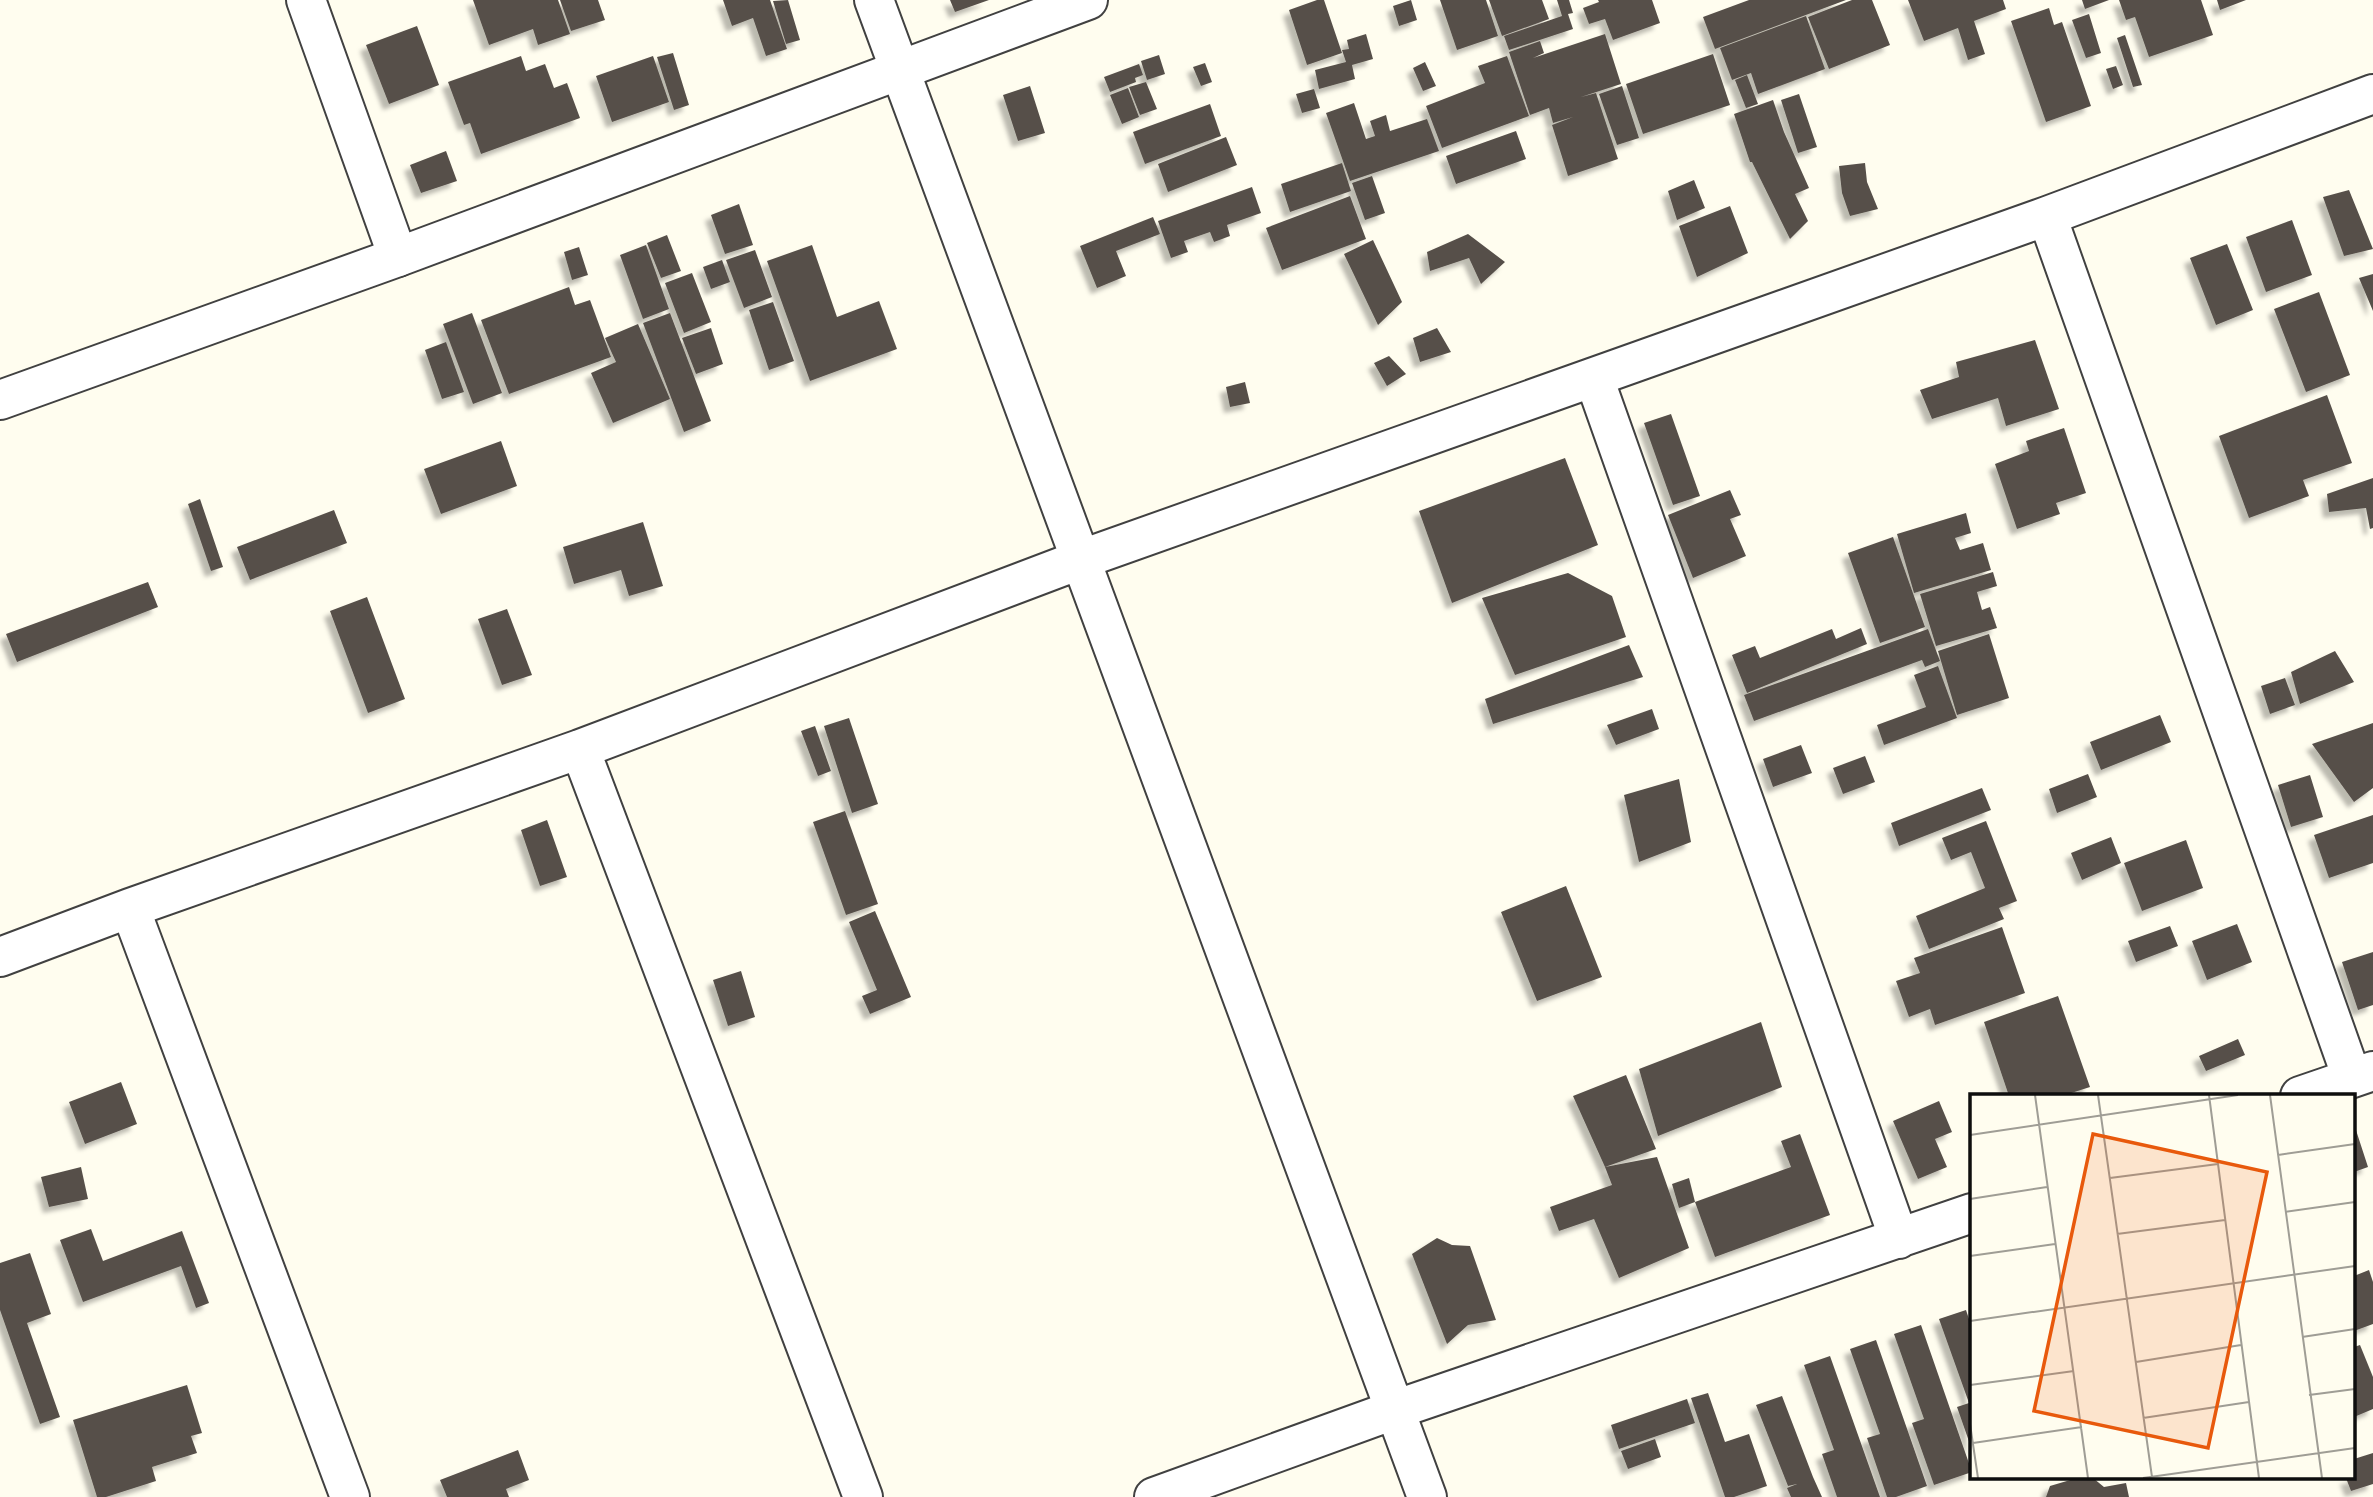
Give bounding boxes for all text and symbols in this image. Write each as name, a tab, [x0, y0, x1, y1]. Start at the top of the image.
inset map	[1970, 1094, 2356, 1480]

